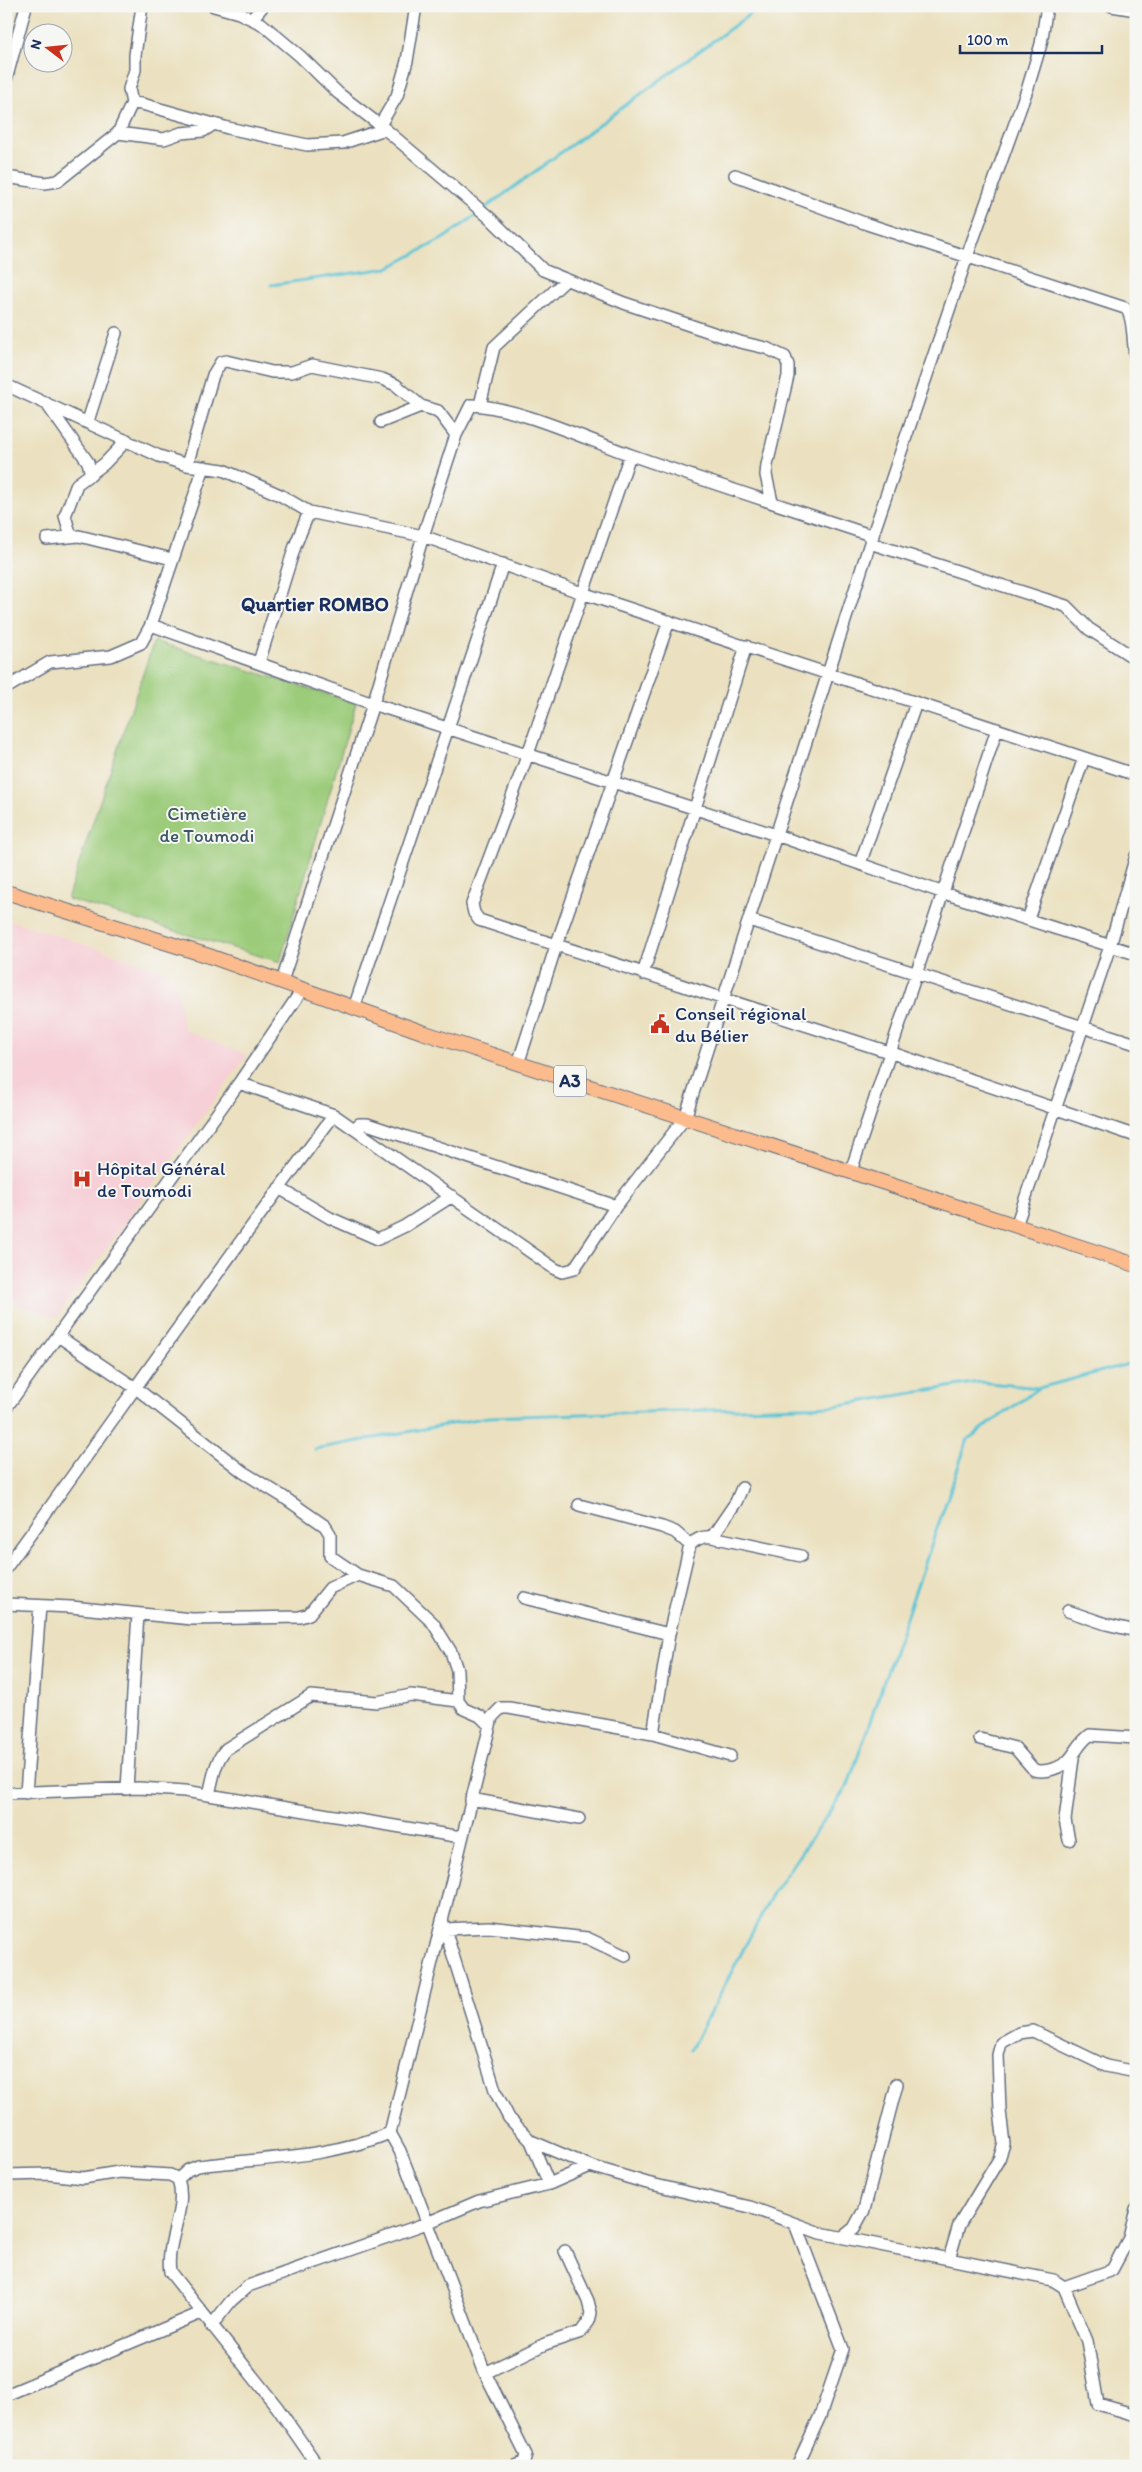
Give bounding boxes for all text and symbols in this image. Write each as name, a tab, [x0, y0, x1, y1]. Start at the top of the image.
north arrow	[22, 22, 72, 72]
scale bar	[960, 22, 1102, 54]
text: 100 m	[967, 31, 1009, 49]
text: N	[27, 38, 45, 51]
district label: Quartier ROMBO	[241, 592, 389, 616]
park label: Cimetière de Toumodi	[160, 802, 254, 847]
place label: Conseil régional du Bélier	[675, 1002, 807, 1047]
public building icon: Conseil régional du Bélier	[649, 1013, 671, 1035]
road number: A3	[554, 1066, 586, 1096]
place label: Hôpital Général de Toumodi	[97, 1157, 226, 1202]
hospital icon: Hôpital Général de Toumodi	[71, 1168, 93, 1190]

